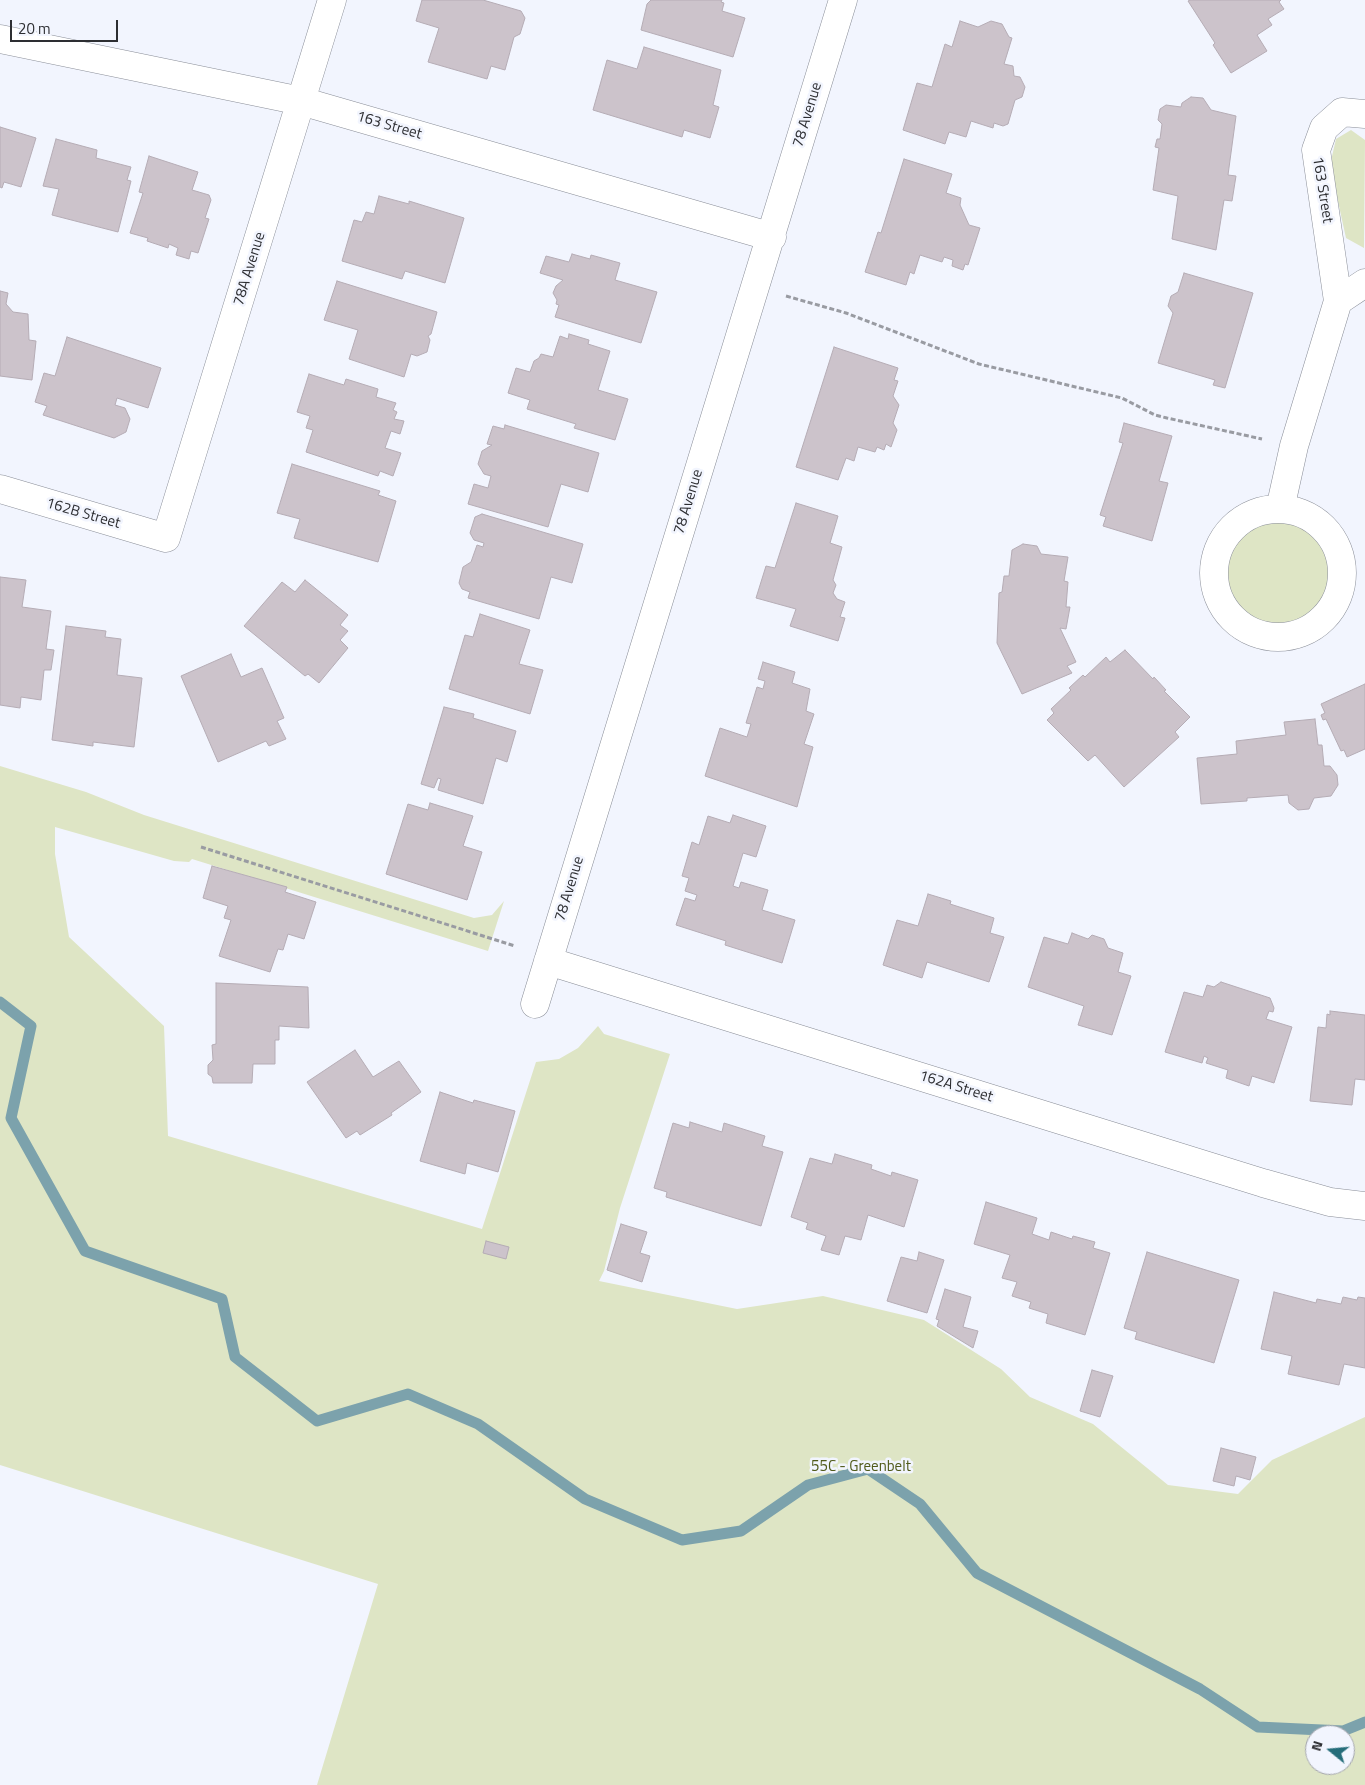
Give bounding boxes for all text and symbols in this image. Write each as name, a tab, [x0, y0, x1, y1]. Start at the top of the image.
scale bar	[12, 10, 120, 42]
text: 20 m	[18, 17, 51, 40]
street label: 78 Avenue	[790, 80, 826, 150]
street label: 163 Street	[354, 108, 424, 144]
street label: 163 Street	[1308, 155, 1336, 225]
street label: 78A Avenue	[230, 230, 270, 308]
street label: 78 Avenue	[671, 467, 707, 537]
street label: 162B Street	[44, 495, 122, 533]
street label: 78 Avenue	[552, 854, 588, 924]
street label: 162A Street	[917, 1067, 995, 1107]
park label: 55C - Greenbelt	[811, 1458, 911, 1476]
north arrow	[1305, 1725, 1355, 1775]
text: N	[1305, 1738, 1328, 1753]

